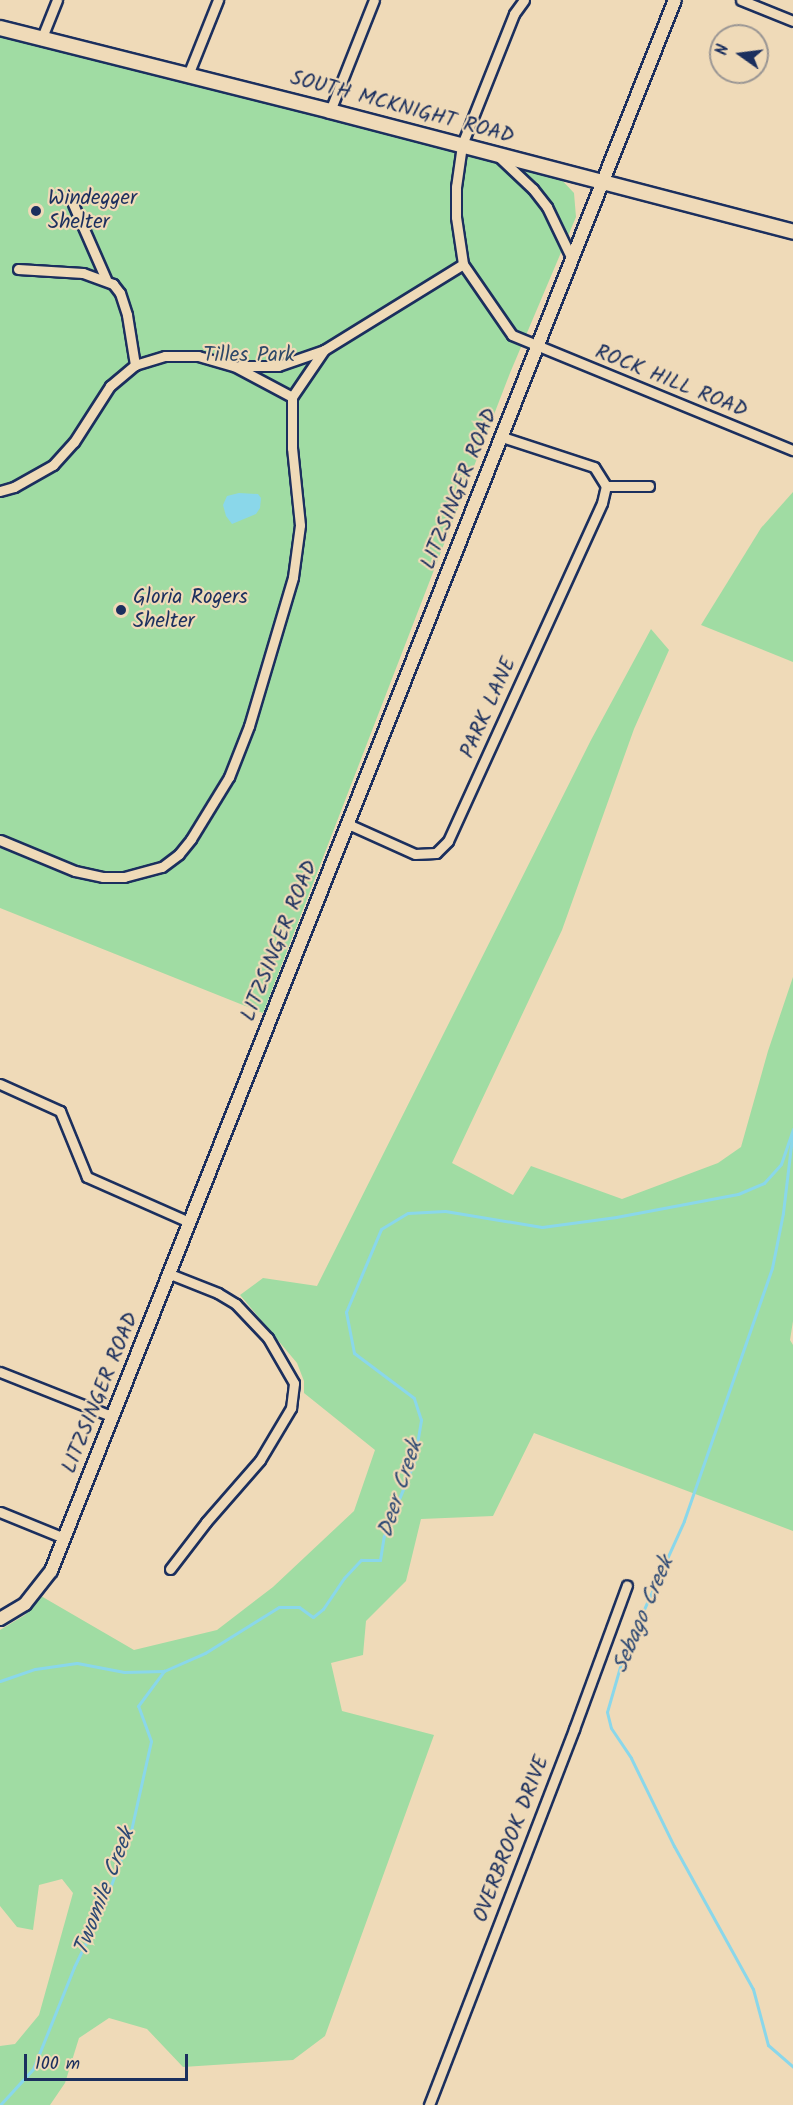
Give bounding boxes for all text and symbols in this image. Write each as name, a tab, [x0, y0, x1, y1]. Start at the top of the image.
north arrow	[709, 24, 769, 84]
text: N	[710, 42, 736, 58]
street label: SOUTH MCKNIGHT ROAD	[287, 66, 517, 150]
place label: Windegger Shelter	[48, 186, 137, 236]
marker: Windegger Shelter	[29, 204, 43, 218]
street label: ROCK HILL ROAD	[591, 340, 751, 424]
park label: Tilles Park	[203, 343, 295, 369]
street label: LITZSINGER ROAD	[416, 405, 504, 573]
place label: Gloria Rogers Shelter	[133, 585, 248, 635]
marker: Gloria Rogers Shelter	[114, 603, 128, 617]
street label: PARK LANE	[456, 654, 522, 762]
street label: LITZSINGER ROAD	[236, 857, 324, 1025]
street label: LITZSINGER ROAD	[57, 1309, 145, 1477]
water label: Deer Creek	[373, 1437, 429, 1541]
water label: Sebago Creek	[608, 1553, 680, 1677]
street label: OVERBROOK DRIVE	[469, 1752, 555, 1926]
water label: Twomile Creek	[69, 1825, 141, 1959]
scale bar	[27, 2042, 190, 2080]
text: 100 m	[35, 2050, 80, 2079]

